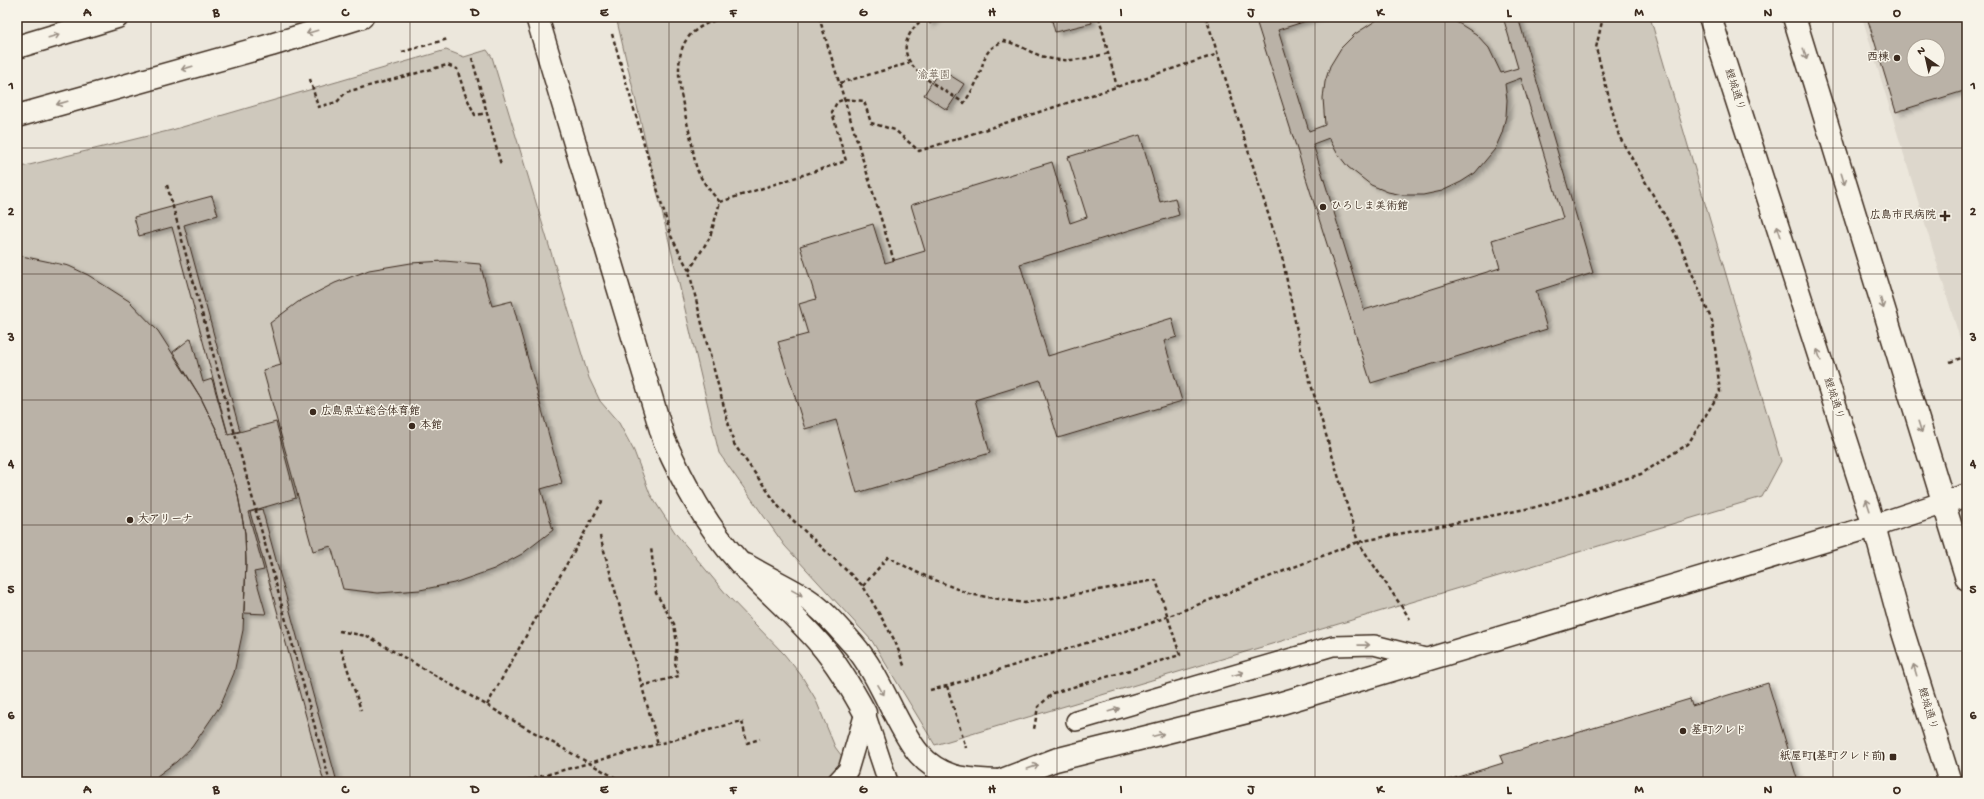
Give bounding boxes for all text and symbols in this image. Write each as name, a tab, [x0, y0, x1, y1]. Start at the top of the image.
text: A	[82, 6, 92, 21]
text: B	[212, 6, 221, 21]
text: C	[340, 6, 350, 21]
text: D	[470, 6, 480, 21]
text: E	[600, 6, 609, 21]
text: F	[729, 6, 738, 21]
text: G	[859, 6, 868, 21]
text: H	[988, 6, 996, 21]
text: I	[1119, 6, 1123, 21]
text: J	[1247, 6, 1256, 21]
text: K	[1375, 6, 1385, 21]
text: L	[1507, 6, 1513, 21]
text: M	[1634, 6, 1644, 21]
text: N	[1764, 6, 1773, 21]
text: O	[1893, 6, 1901, 21]
one-way arrow	[305, 29, 318, 36]
one-way arrow	[48, 32, 61, 39]
north arrow	[1906, 38, 1946, 78]
text: N	[1915, 44, 1928, 58]
one-way arrow	[1802, 48, 1809, 61]
place label: 西棟	[1867, 51, 1890, 64]
marker: 西棟	[1892, 53, 1902, 63]
one-way arrow	[181, 65, 194, 72]
street label: 鯉城通り	[1721, 67, 1747, 113]
park label: 渝華園	[918, 69, 951, 82]
text: 1	[7, 79, 14, 94]
text: 1	[1969, 79, 1976, 94]
one-way arrow	[55, 100, 68, 107]
one-way arrow	[1840, 172, 1847, 185]
place label: ひろしま美術館	[1331, 200, 1408, 213]
marker: ひろしま美術館	[1318, 202, 1328, 212]
text: 2	[8, 205, 15, 220]
text: 2	[1970, 205, 1977, 220]
place label: 広島市民病院	[1870, 209, 1936, 222]
marker: 広島市民病院	[1939, 210, 1951, 222]
one-way arrow	[1775, 225, 1782, 238]
one-way arrow	[1878, 297, 1886, 309]
text: 3	[7, 331, 15, 346]
text: 3	[1969, 331, 1977, 346]
one-way arrow	[1815, 348, 1822, 361]
street label: 鯉城通り	[1820, 376, 1846, 422]
place label: 広島県立総合体育館	[321, 405, 420, 418]
marker: 広島県立総合体育館	[308, 407, 318, 417]
place label: 本館	[420, 419, 442, 432]
one-way arrow	[1917, 420, 1924, 433]
marker: 本館	[407, 421, 417, 431]
text: 4	[7, 457, 15, 472]
text: 4	[1969, 457, 1977, 472]
one-way arrow	[1864, 499, 1871, 512]
place label: 大アリーナ	[138, 513, 193, 526]
marker: 大アリーナ	[125, 515, 135, 525]
text: 5	[8, 583, 15, 598]
text: 5	[1970, 583, 1977, 598]
one-way arrow	[791, 590, 803, 598]
one-way arrow	[1357, 642, 1370, 649]
one-way arrow	[1911, 664, 1918, 677]
one-way arrow	[1232, 670, 1245, 677]
one-way arrow	[878, 684, 886, 696]
street label: 鯉城通り	[1915, 686, 1940, 732]
one-way arrow	[1107, 706, 1120, 713]
text: 6	[8, 709, 15, 724]
text: 6	[1970, 709, 1977, 724]
place label: 基町クレド	[1691, 724, 1746, 737]
marker: 基町クレド	[1678, 726, 1688, 736]
one-way arrow	[1152, 730, 1165, 738]
place label: 紙屋町(基町クレド前)	[1780, 750, 1885, 763]
marker: 紙屋町(基町クレド前)	[1888, 752, 1898, 762]
one-way arrow	[1026, 763, 1038, 771]
text: A	[82, 783, 92, 798]
text: B	[212, 783, 221, 798]
text: C	[340, 783, 350, 798]
text: D	[470, 783, 480, 798]
text: E	[600, 783, 609, 798]
text: F	[729, 783, 738, 798]
text: G	[859, 783, 868, 798]
text: H	[988, 783, 996, 798]
text: I	[1119, 783, 1123, 798]
text: J	[1247, 783, 1256, 798]
text: K	[1375, 783, 1385, 798]
text: L	[1507, 783, 1513, 798]
text: M	[1634, 783, 1644, 798]
text: N	[1764, 783, 1773, 798]
text: O	[1893, 783, 1901, 798]

